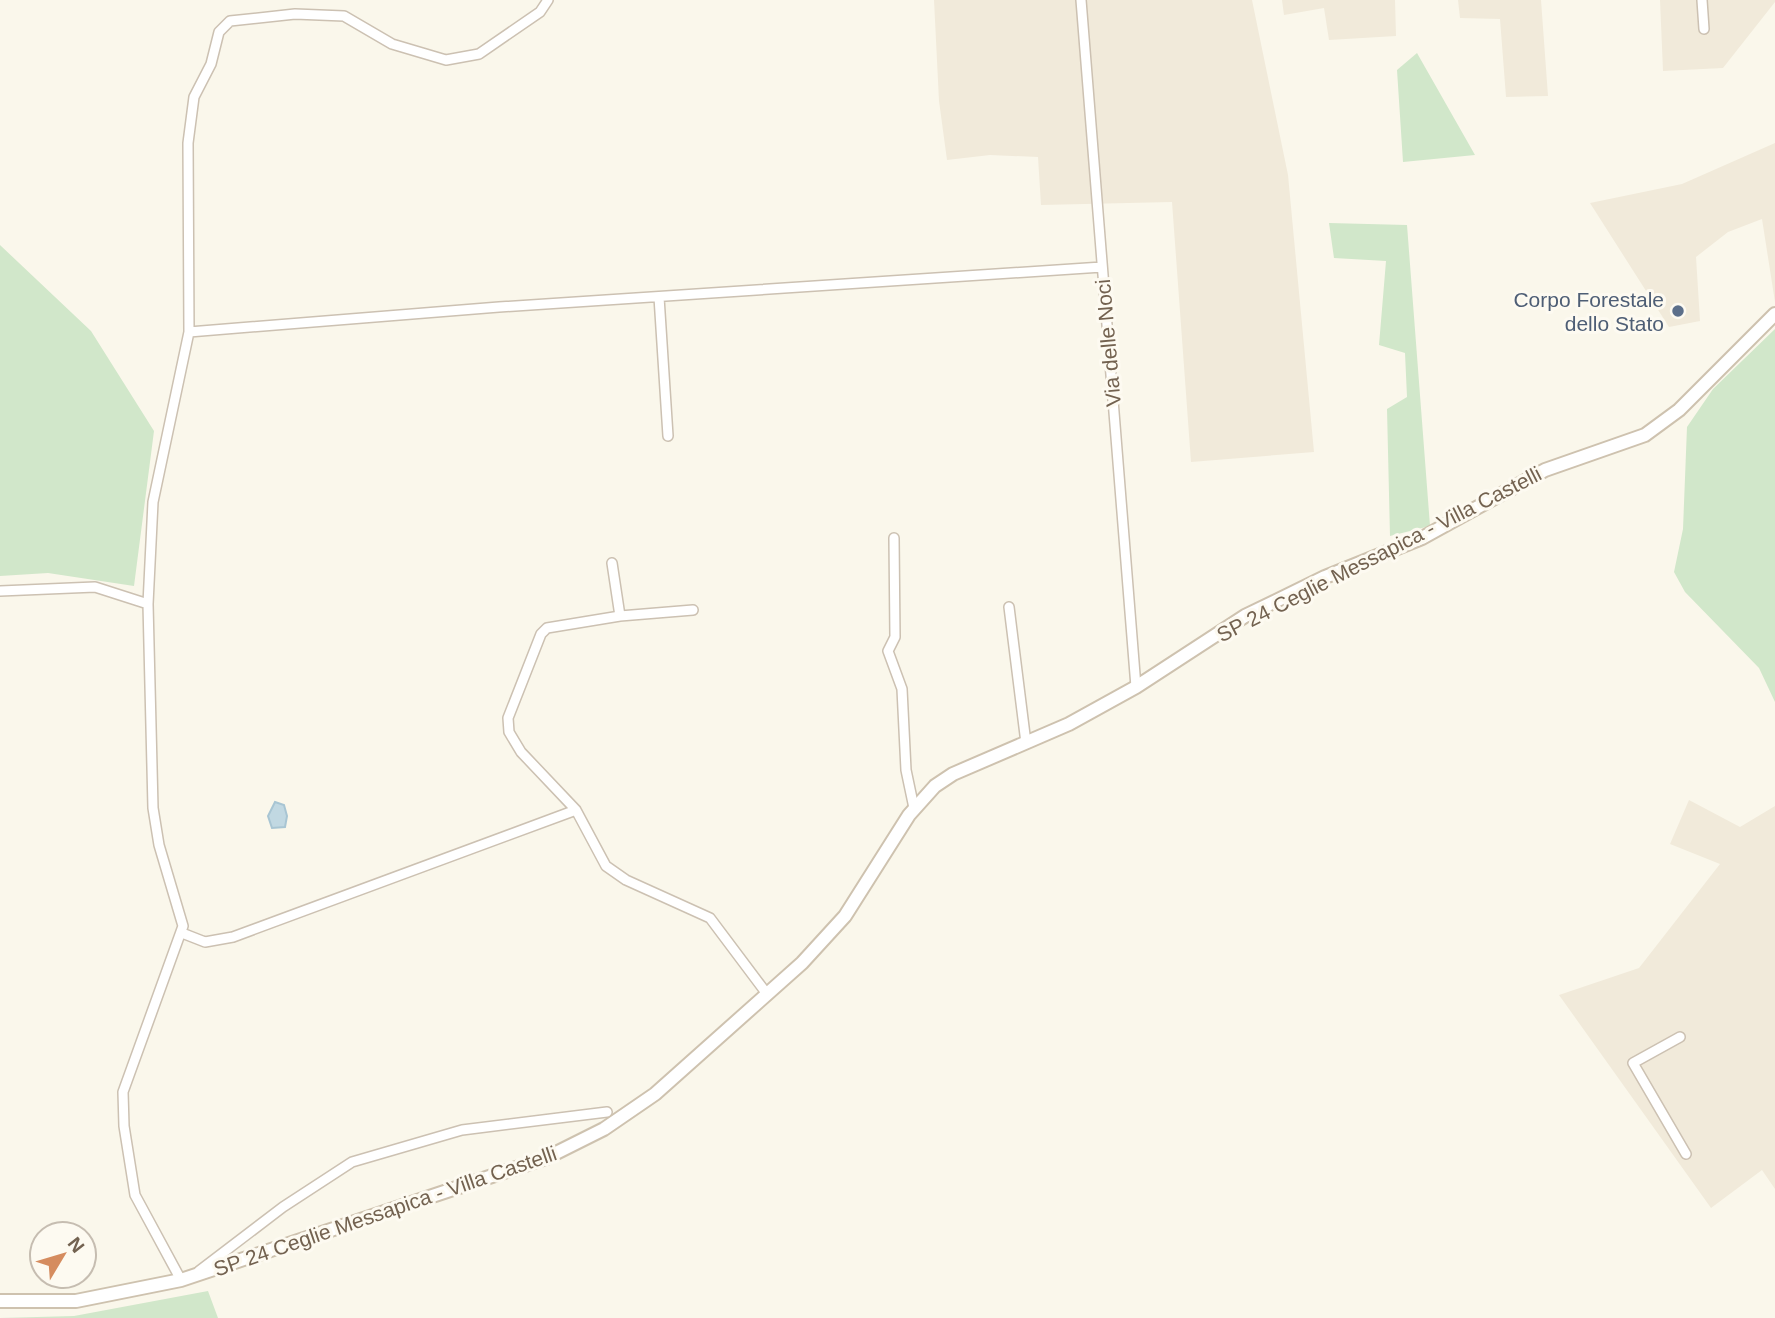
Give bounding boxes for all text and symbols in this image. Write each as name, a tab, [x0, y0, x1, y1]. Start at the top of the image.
street label: Via delle Noci	[1091, 278, 1125, 408]
place label: Corpo Forestale dello Stato	[1513, 288, 1664, 335]
marker: Corpo Forestale dello Stato	[1670, 303, 1686, 319]
street label: SP 24 Ceglie Messapica - Villa Castelli	[1213, 462, 1545, 646]
street label: SP 24 Ceglie Messapica - Villa Castelli	[211, 1141, 559, 1281]
north arrow	[28, 1220, 98, 1290]
text: N	[64, 1233, 89, 1257]

